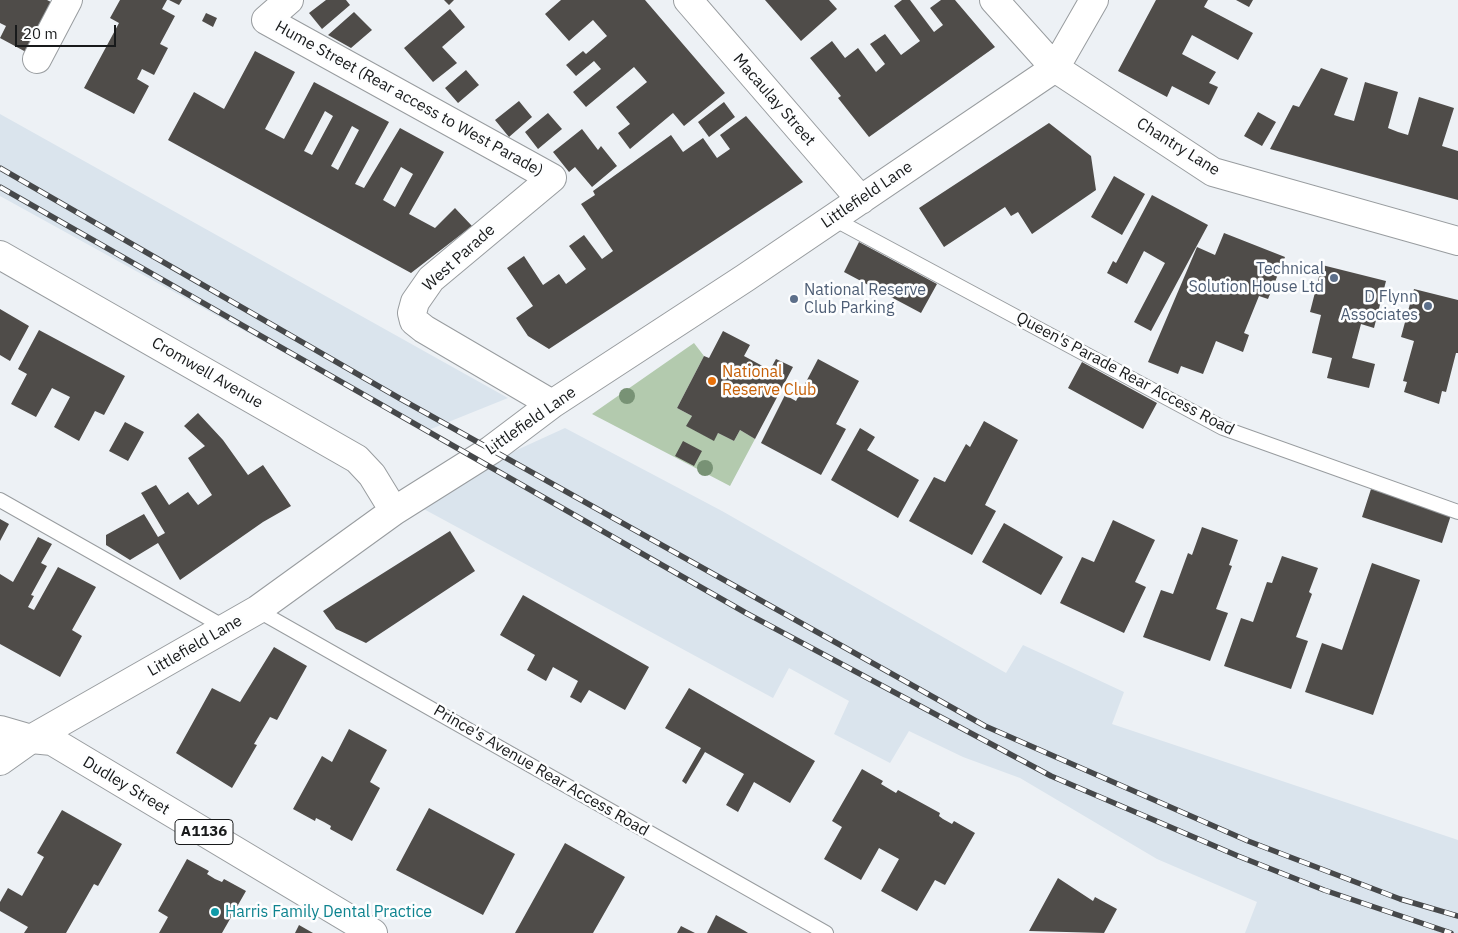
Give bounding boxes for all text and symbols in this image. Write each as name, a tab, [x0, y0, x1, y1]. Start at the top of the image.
scale bar	[18, 15, 119, 47]
street label: Hume Street (Rear access to West Parade)	[272, 17, 546, 181]
text: 20 m	[23, 24, 58, 43]
street label: Macaulay Street	[729, 50, 819, 150]
street label: Chantry Lane	[1133, 114, 1223, 180]
street label: Littlefield Lane	[818, 157, 916, 233]
street label: West Parade	[419, 221, 499, 295]
place label: Technical Solution House Ltd	[1188, 259, 1324, 297]
marker: Technical Solution House Ltd	[1328, 272, 1340, 284]
place label: National Reserve Club Parking	[804, 280, 926, 318]
place label: D Flynn Associates	[1341, 287, 1418, 325]
marker: National Reserve Club Parking	[788, 293, 800, 305]
marker: D Flynn Associates	[1422, 300, 1434, 312]
street label: Queen's Parade Rear Access Road	[1013, 308, 1237, 440]
street label: Cromwell Avenue	[148, 333, 266, 413]
place label: National Reserve Club	[722, 362, 816, 400]
marker: National Reserve Club	[706, 375, 718, 387]
street label: Littlefield Lane	[482, 383, 580, 459]
street label: Littlefield Lane	[144, 611, 246, 681]
street label: Prince's Avenue Rear Access Road	[430, 701, 652, 841]
street label: Dudley Street	[79, 753, 173, 819]
road number: A1136	[175, 820, 233, 844]
place label: Harris Family Dental Practice	[225, 902, 432, 922]
marker: Harris Family Dental Practice	[209, 906, 221, 918]

